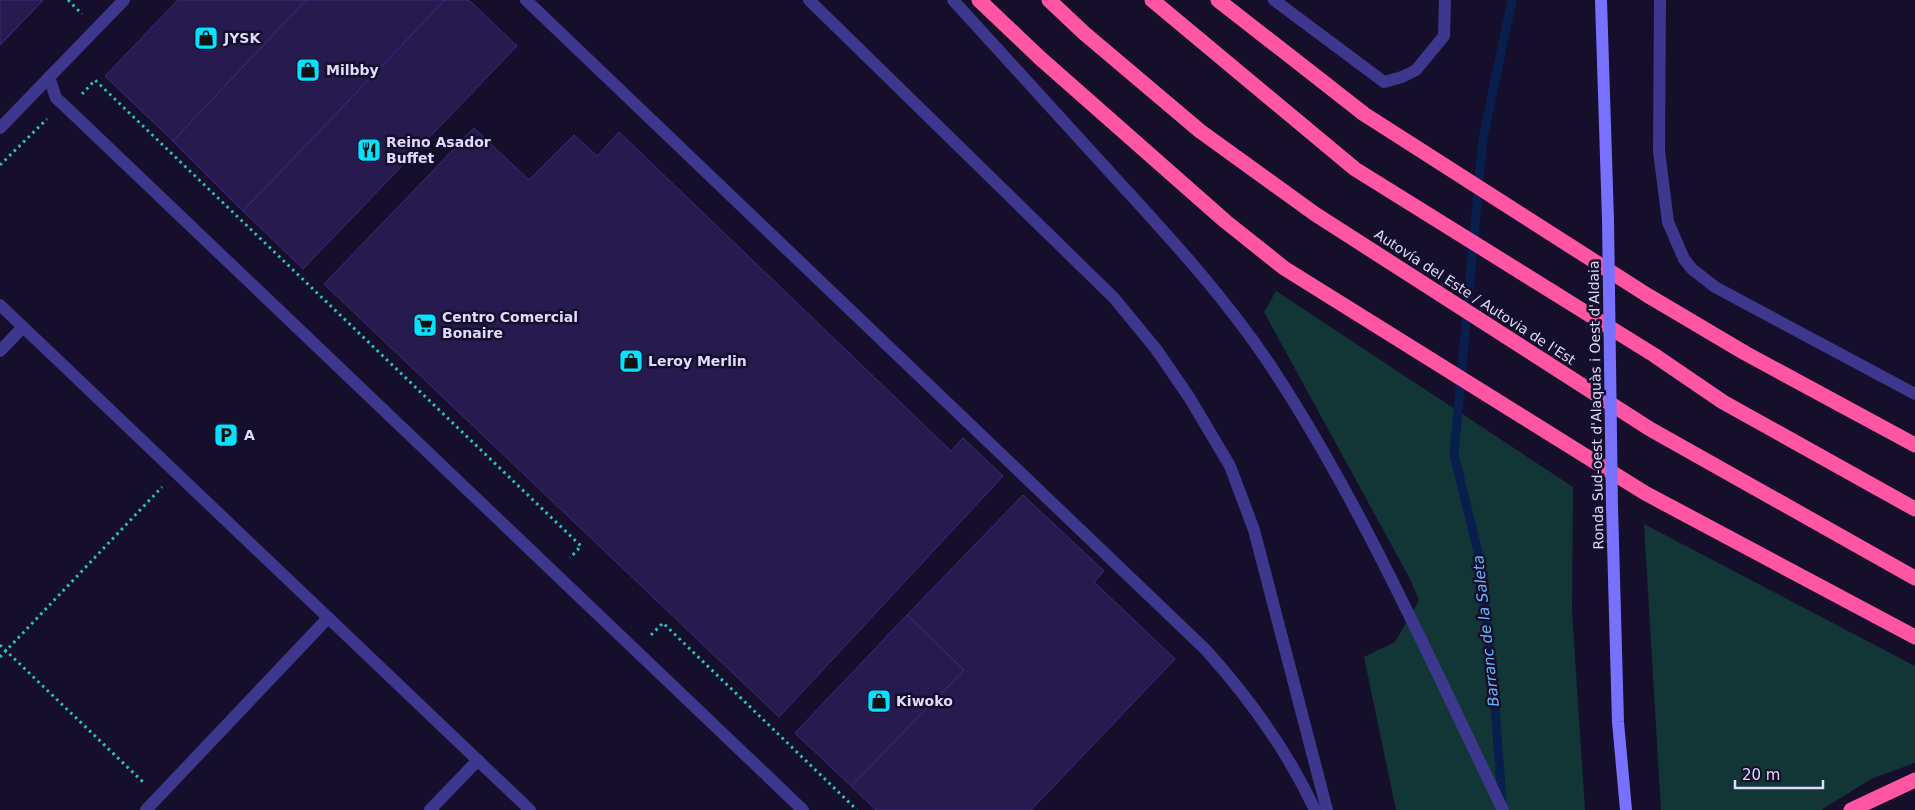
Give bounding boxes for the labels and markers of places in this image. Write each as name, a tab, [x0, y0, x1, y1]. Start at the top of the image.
shop icon: JYSK	[193, 25, 219, 51]
place label: JYSK	[223, 30, 261, 46]
shop icon: Milbby	[295, 57, 321, 83]
place label: Milbby	[326, 62, 379, 78]
place label: Reino Asador Buffet	[386, 134, 491, 166]
restaurant icon: Reino Asador Buffet	[356, 137, 382, 163]
place label: Centro Comercial Bonaire	[442, 309, 578, 341]
supermarket icon: Centro Comercial Bonaire	[412, 312, 438, 338]
shop icon: Leroy Merlin	[618, 348, 644, 374]
place label: Leroy Merlin	[648, 353, 747, 369]
parking icon: A	[213, 422, 239, 448]
place label: A	[244, 427, 255, 443]
shop icon: Kiwoko	[866, 688, 892, 714]
place label: Kiwoko	[896, 693, 953, 709]

